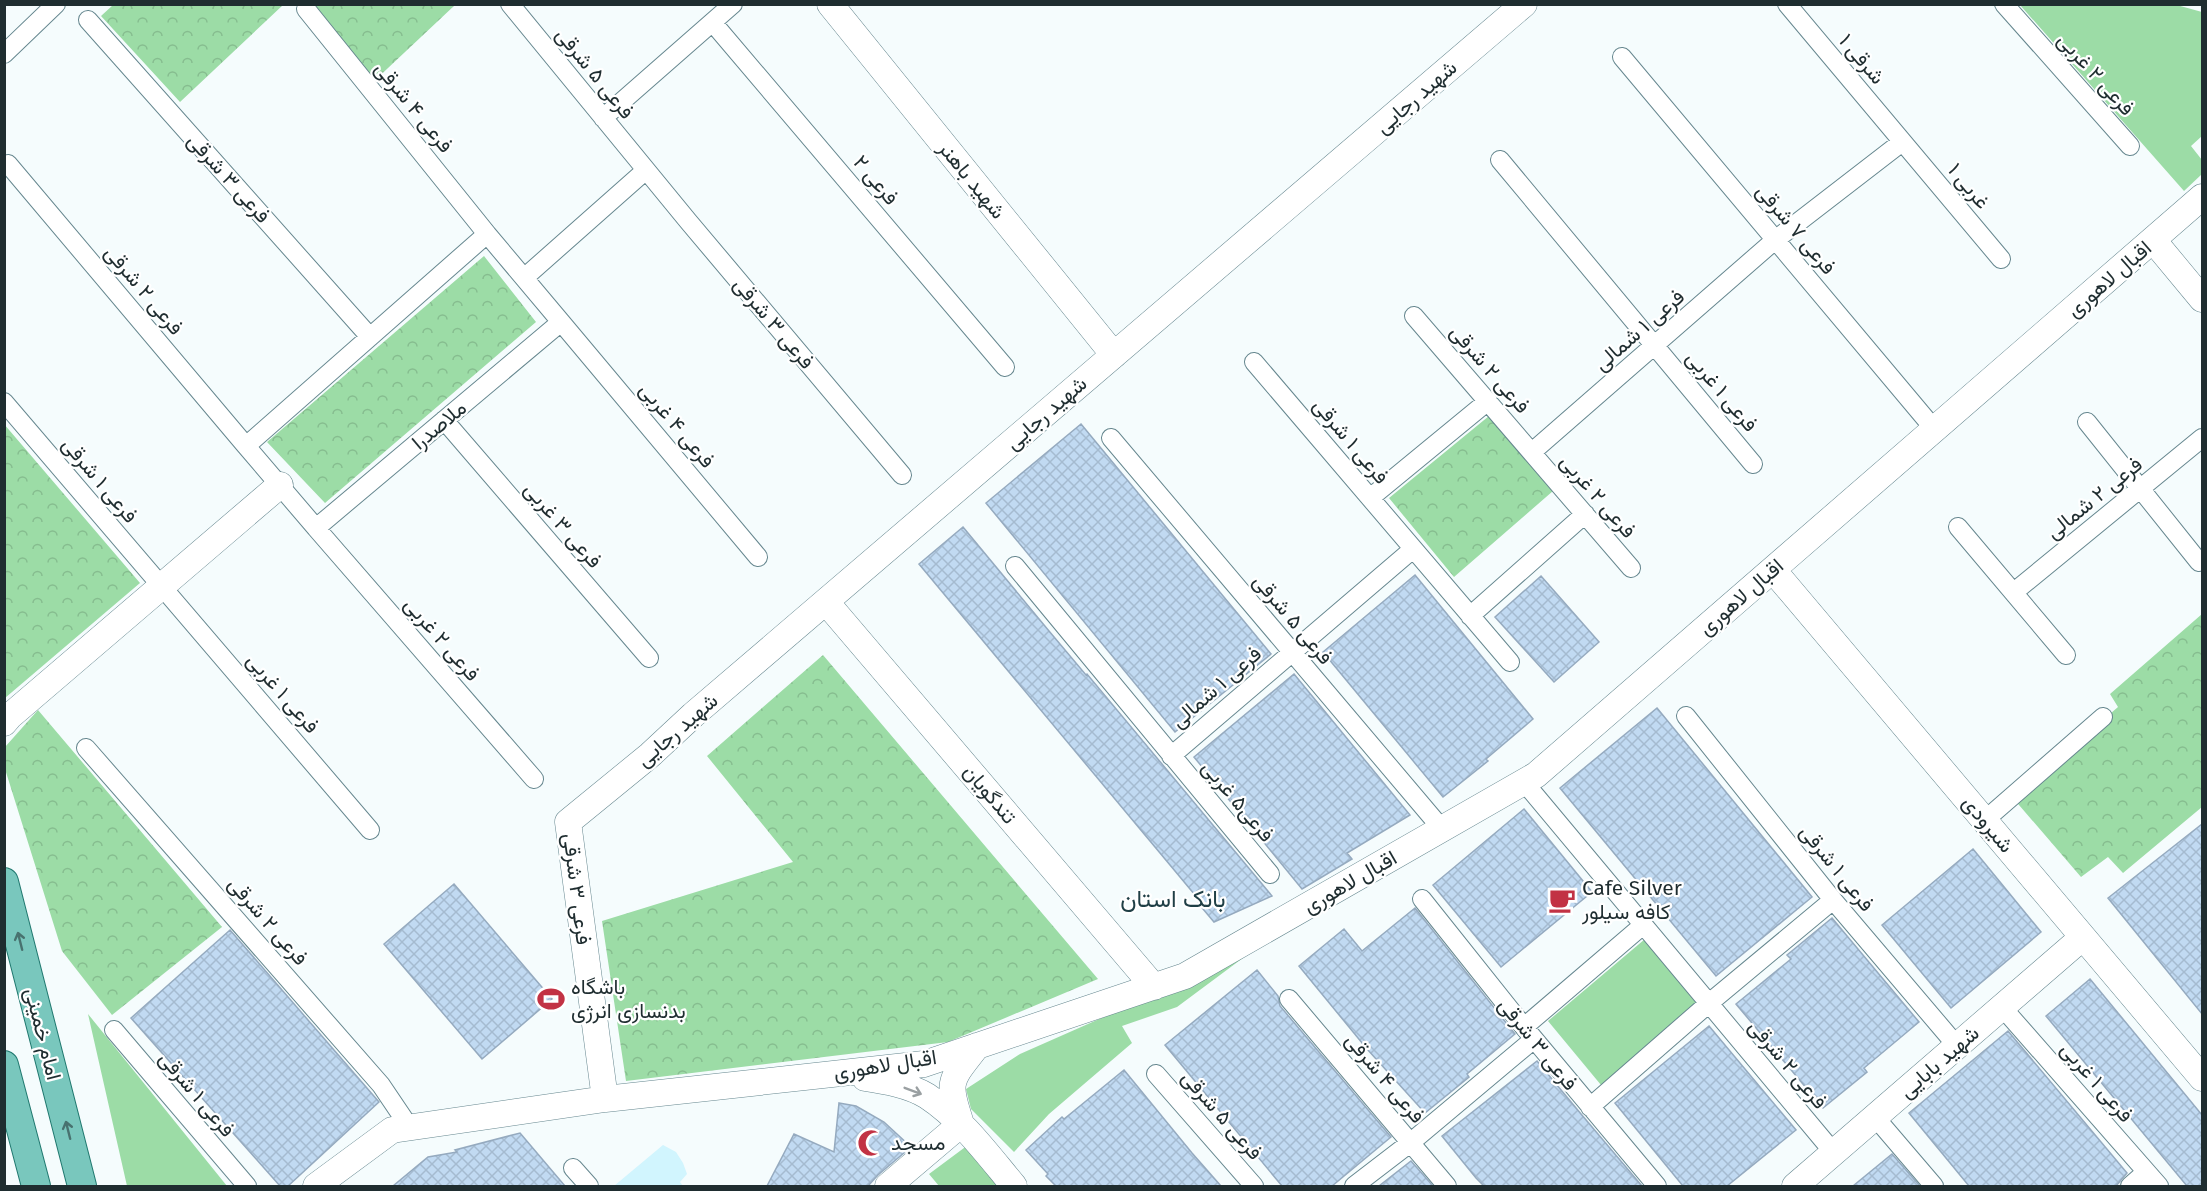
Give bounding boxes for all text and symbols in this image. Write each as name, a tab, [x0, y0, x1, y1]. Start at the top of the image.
street label: فرعی ۵ شرقی	[550, 22, 640, 124]
street label: فرعی ۲ غربی	[2052, 27, 2140, 121]
street label: ۱ شرقی	[1833, 28, 1891, 90]
street label: شهید رجایی	[1370, 55, 1462, 139]
street label: فرعی ۴ شرقی	[369, 56, 459, 158]
street label: فرعی ۳ شرقی	[182, 128, 276, 228]
street label: شهید باهنر	[932, 135, 1011, 224]
street label: فرعی ۲	[848, 150, 904, 210]
street label: ۱ غربی	[1942, 158, 1996, 214]
street label: فرعی ۷ شرقی	[1750, 178, 1842, 280]
street label: اقبال لاهوری	[2061, 235, 2157, 323]
street label: فرعی ۲ شرقی	[99, 240, 189, 340]
street label: فرعی ۳ شرقی	[728, 272, 820, 374]
street label: فرعی ۱ شمالی	[1588, 284, 1690, 376]
street label: فرعی ۲ شرقی	[1444, 319, 1536, 419]
street label: فرعی ۱ غربی	[1680, 345, 1764, 437]
street label: شهید رجایی	[1000, 371, 1092, 455]
street label: فرعی ۴ غربی	[634, 377, 720, 473]
street label: فرعی ۱ شرقی	[1308, 393, 1394, 489]
street label: ملاصدرا	[406, 395, 472, 455]
street label: فرعی ۱ شرقی	[57, 432, 143, 528]
street label: فرعی ۲ غربی	[1554, 449, 1642, 543]
street label: فرعی ۲ شمالی	[2041, 451, 2147, 545]
street label: فرعی ۳ غربی	[518, 476, 608, 574]
street label: اقبال لاهوری	[1693, 553, 1789, 641]
street label: فرعی ۵ شرقی	[1247, 568, 1339, 670]
street label: فرعی ۲ غربی	[398, 592, 486, 686]
street label: فرعی ۱ شمالی	[1165, 641, 1267, 733]
street label: فرعی ۱ غربی	[241, 647, 325, 739]
street label: شهید رجایی	[631, 688, 723, 772]
street label: فرعی۵ غربی	[1196, 755, 1280, 847]
street label: تندگویان	[958, 759, 1022, 829]
street label: شیرودی	[1957, 790, 2019, 858]
street label: فرعی ۱ شرقی	[1794, 819, 1880, 917]
street label: فرعی ۳ شرقی	[557, 832, 597, 946]
street label: اقبال لاهوری	[1298, 845, 1402, 919]
street label: فرعی ۲ شرقی	[222, 871, 314, 971]
place label: Cafe Silver کافه سیلور	[1581, 875, 1682, 925]
district label: بانک استان	[1120, 885, 1226, 913]
cafe icon: Cafe Silver کافه سیلور	[1547, 885, 1577, 915]
one-way arrow	[13, 932, 25, 951]
place label: باشگاه بدنسازی انرژی	[571, 974, 686, 1024]
sports icon: باشگاه بدنسازی انرژی	[536, 984, 566, 1014]
street label: امام خمینی	[18, 985, 67, 1083]
street label: فرعی ۳ شرقی	[1493, 992, 1583, 1096]
street label: فرعی ۲ شرقی	[1743, 1014, 1833, 1114]
street label: شهید بابایی	[1894, 1020, 1984, 1104]
street label: فرعی ۴ شرقی	[1340, 1027, 1430, 1129]
street label: فرعی ۱ غربی	[2055, 1036, 2139, 1128]
street label: اقبال لاهوری	[832, 1044, 938, 1086]
street label: فرعی ۱ شرقی	[154, 1046, 240, 1142]
street label: فرعی ۵ شرقی	[1176, 1065, 1268, 1165]
one-way arrow	[903, 1086, 922, 1097]
one-way arrow	[61, 1121, 73, 1140]
mosque icon: مسجد	[856, 1128, 886, 1158]
place label: مسجد	[891, 1130, 945, 1156]

